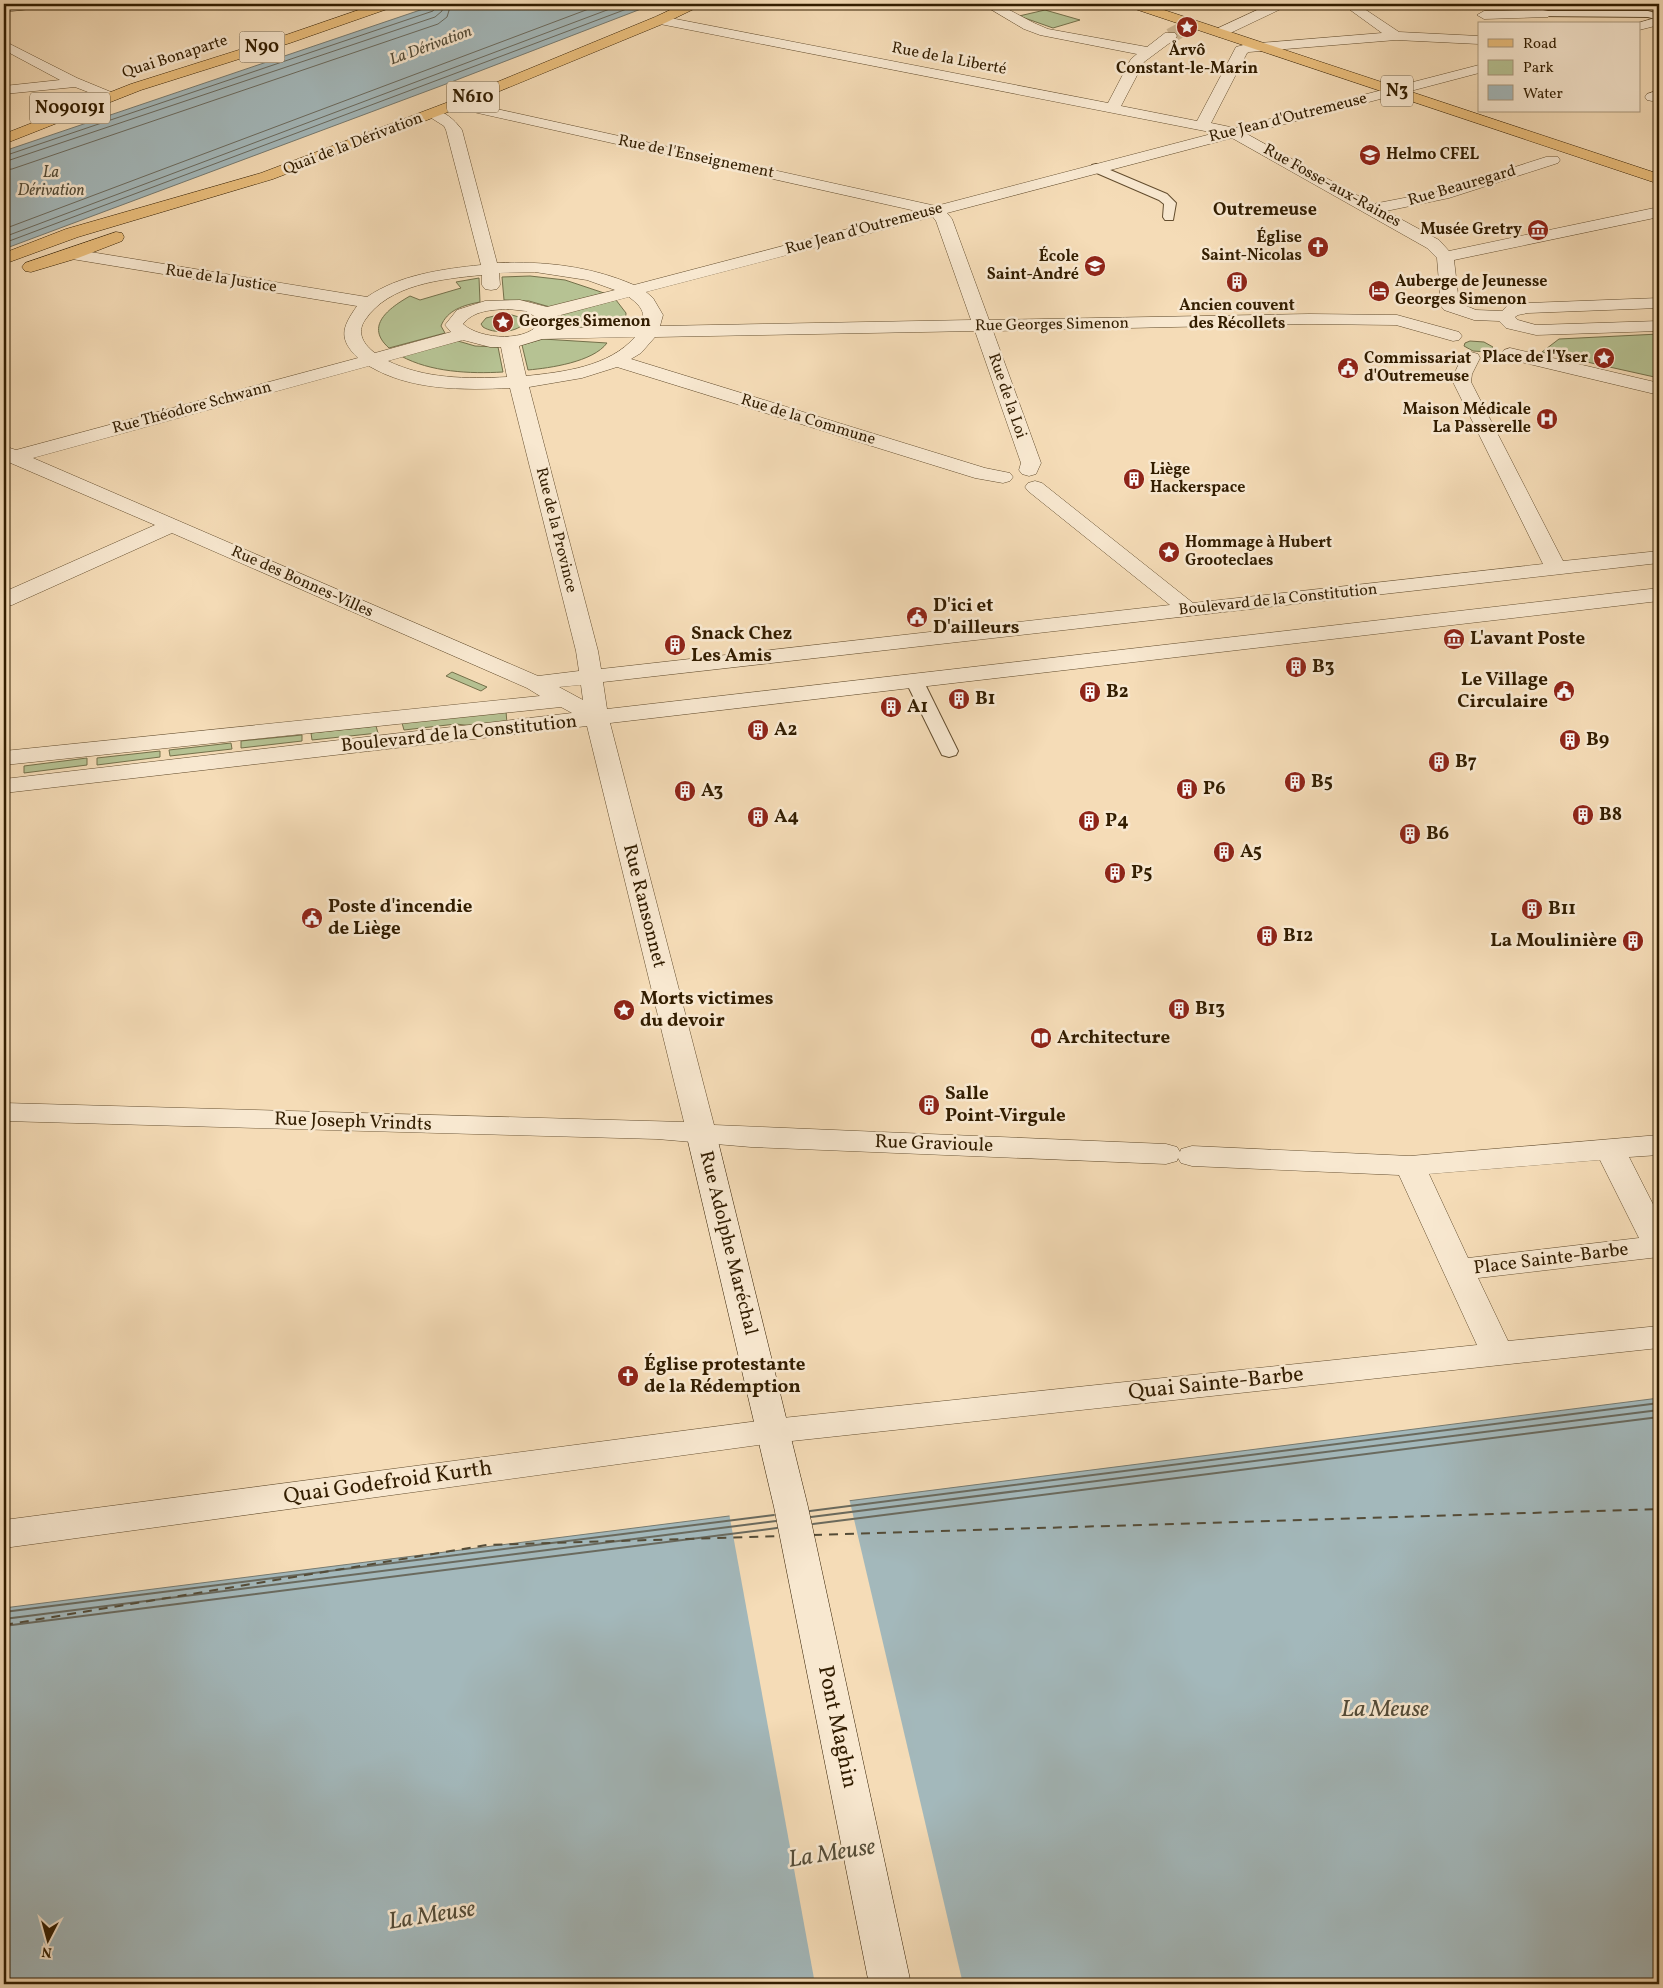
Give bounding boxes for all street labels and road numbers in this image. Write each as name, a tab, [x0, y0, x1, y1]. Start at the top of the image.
street label: Quai Bonaparte	[119, 30, 231, 84]
road number: N90	[240, 32, 284, 62]
street label: Rue de la Liberté	[890, 37, 1008, 81]
road number: N3	[1381, 76, 1413, 106]
road number: N610	[447, 81, 499, 112]
street label: Rue Jean d'Outremeuse	[1207, 88, 1369, 148]
road number: N090191	[30, 92, 110, 124]
street label: Quai de la Dérivation	[280, 107, 426, 181]
street label: Rue de l'Enseignement	[616, 130, 776, 184]
street label: Rue Fosse-aux-Raines	[1259, 139, 1405, 233]
street label: Rue Beauregard	[1405, 160, 1519, 212]
street label: Rue Jean d'Outremeuse	[783, 197, 945, 261]
street label: Rue de la Justice	[164, 259, 278, 299]
street label: Rue Georges Simenon	[975, 313, 1129, 337]
street label: Rue de la Loi	[982, 350, 1032, 442]
street label: Rue Théodore Schwann	[110, 376, 274, 440]
street label: Rue de la Commune	[738, 389, 878, 451]
street label: Rue de la Province	[530, 465, 582, 595]
street label: Rue des Bonnes-Villes	[227, 541, 377, 623]
street label: Boulevard de la Constitution	[1178, 579, 1378, 621]
street label: Boulevard de la Constitution	[340, 709, 578, 759]
street label: Rue Ransonnet	[616, 841, 672, 971]
street label: Rue Joseph Vrindts	[274, 1106, 432, 1138]
street label: Rue Gravioule	[874, 1129, 994, 1159]
street label: Rue Adolphe Maréchal	[692, 1148, 764, 1338]
street label: Place Sainte-Barbe	[1472, 1237, 1630, 1281]
street label: Quai Sainte-Barbe	[1127, 1359, 1305, 1409]
street label: Quai Godefroid Kurth	[282, 1453, 494, 1513]
street label: Pont Maghin	[809, 1663, 865, 1791]

